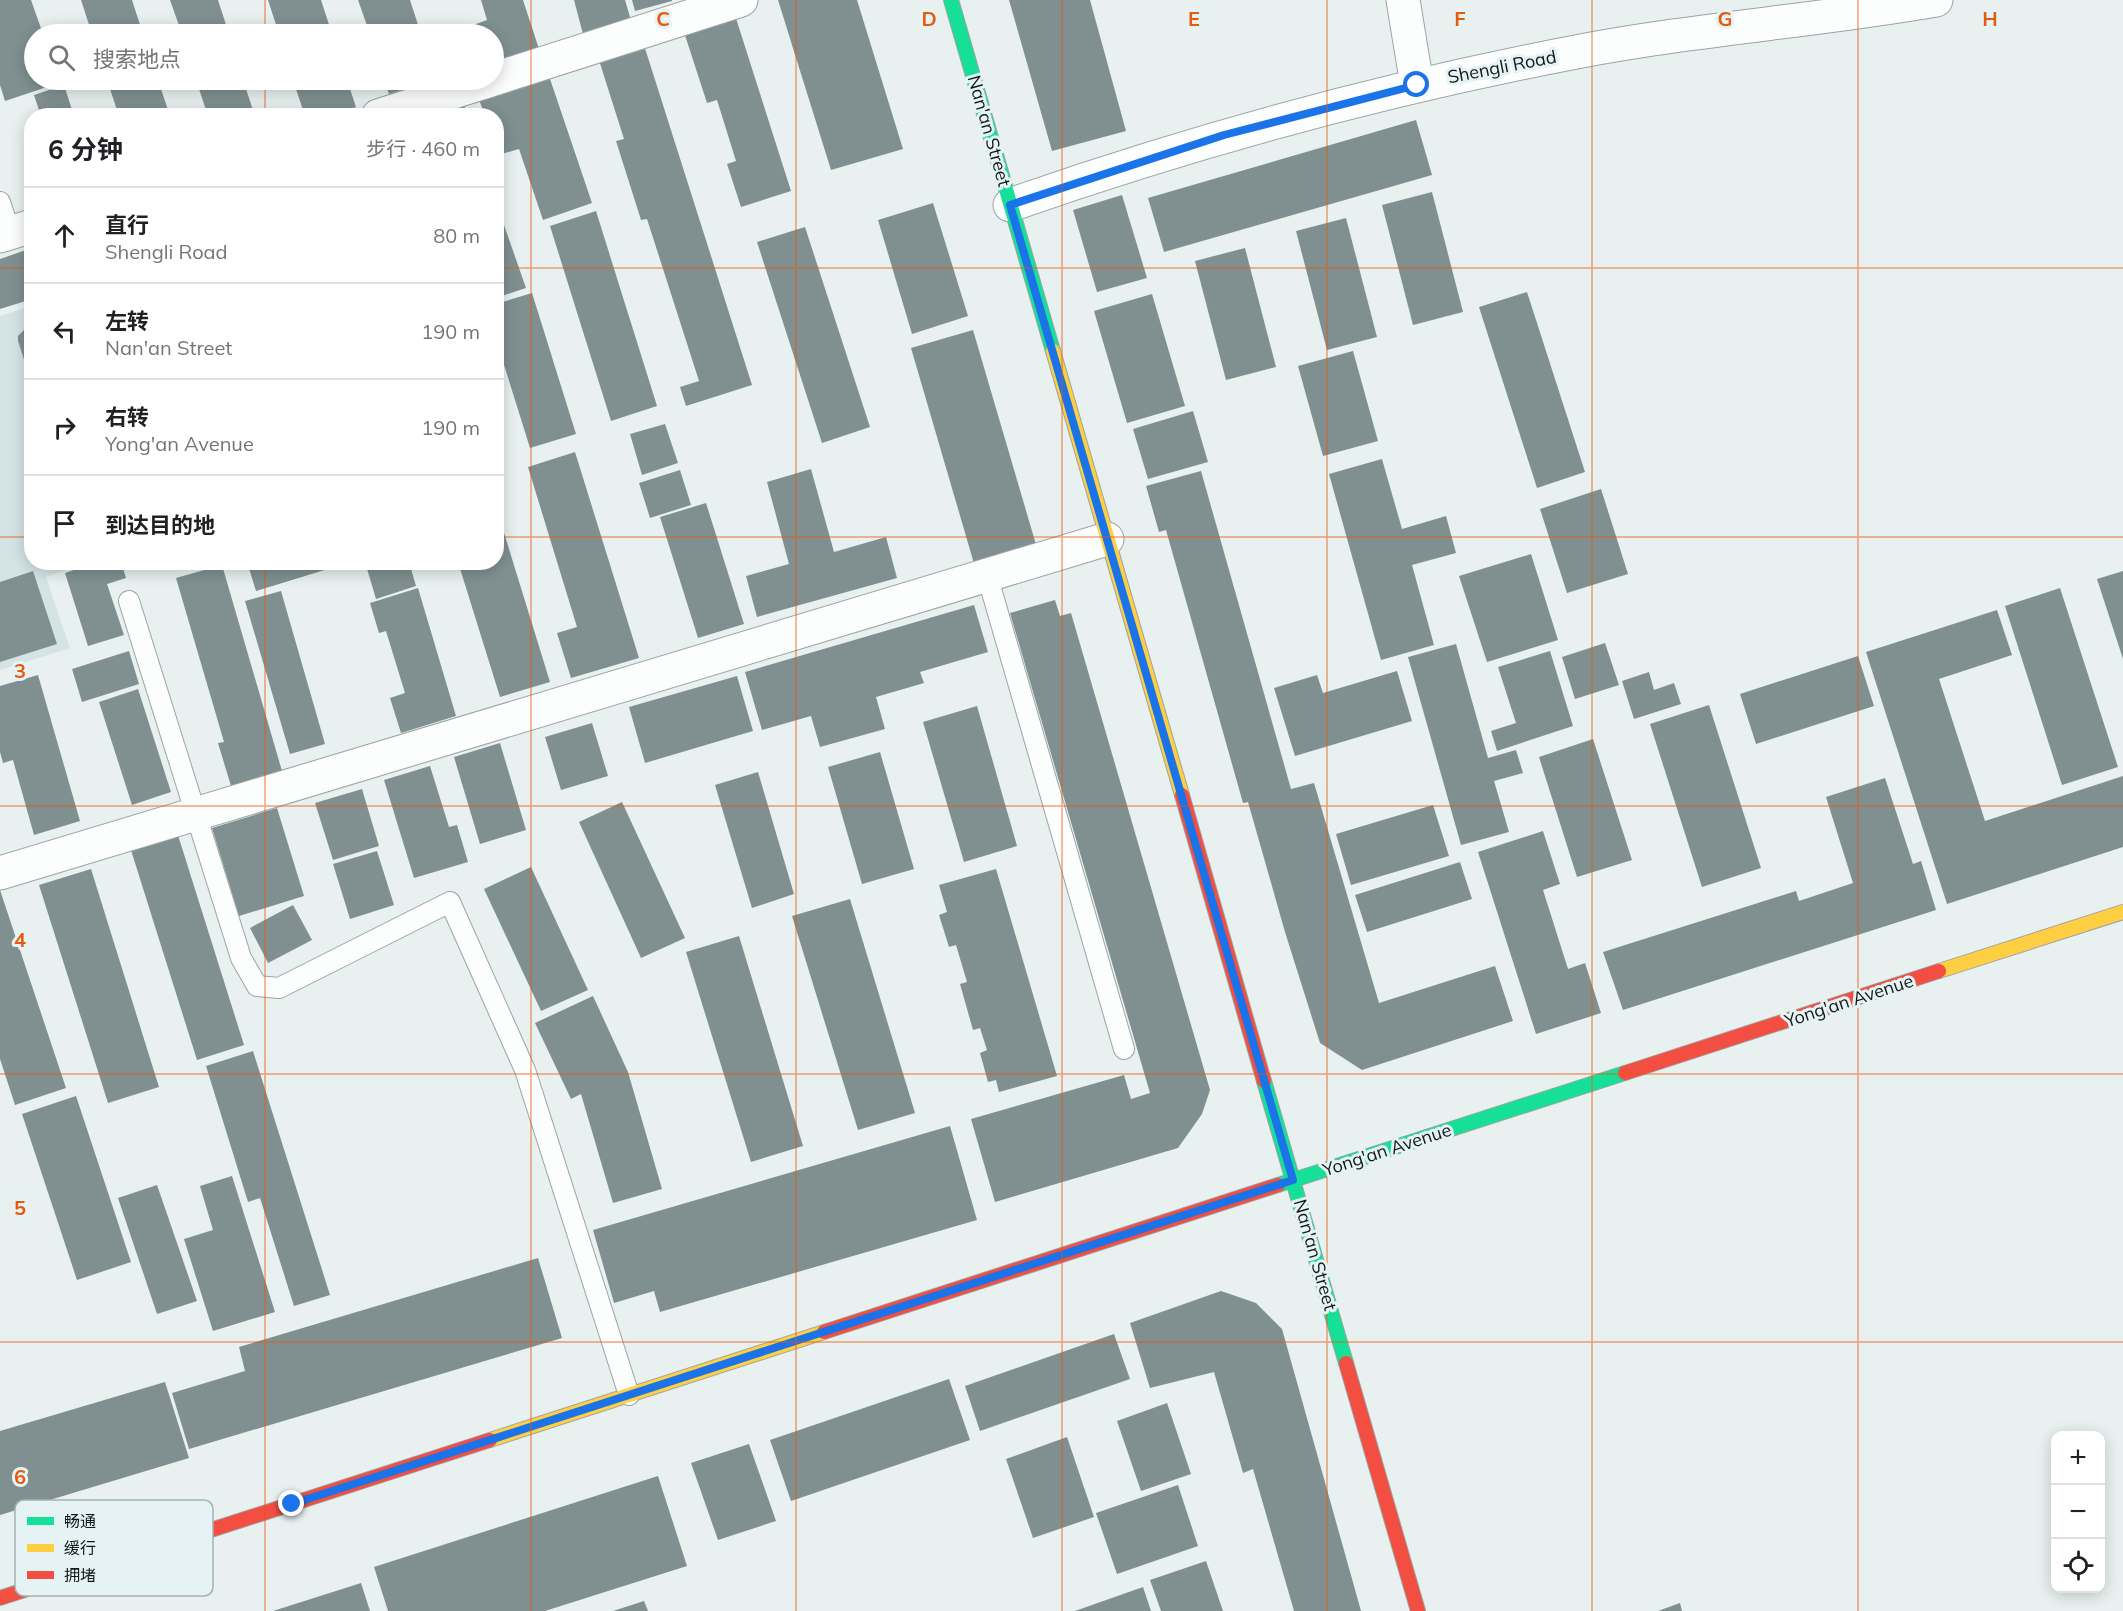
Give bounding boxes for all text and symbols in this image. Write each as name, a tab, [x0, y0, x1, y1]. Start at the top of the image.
text: C	[656, 6, 670, 31]
text: D	[921, 6, 937, 31]
text: E	[1188, 6, 1200, 31]
text: F	[1454, 6, 1466, 31]
text: G	[1718, 6, 1732, 31]
text: H	[1982, 6, 1998, 31]
search box	[24, 24, 504, 90]
icon: search	[45, 41, 78, 74]
text: 搜索地点	[93, 45, 181, 73]
street label: Shengli Road	[1446, 45, 1558, 88]
route start	[1403, 71, 1429, 97]
street label: Nan'an Street	[963, 73, 1016, 189]
text: 6 分钟	[48, 133, 123, 166]
text: 步行 · 460 m	[366, 136, 480, 161]
text: 直行	[105, 211, 149, 239]
icon: ahead	[48, 219, 81, 252]
text: 80 m	[433, 223, 480, 248]
text: Shengli Road	[105, 239, 228, 264]
text: 左转	[105, 307, 149, 335]
icon: left	[48, 315, 81, 348]
text: 190 m	[421, 319, 480, 344]
text: Nan'an Street	[105, 335, 232, 360]
text: 右转	[105, 403, 149, 431]
icon: right	[48, 411, 81, 444]
text: 190 m	[421, 415, 480, 440]
text: Yong'an Avenue	[105, 431, 254, 456]
icon: arrive	[48, 507, 81, 540]
text: 到达目的地	[105, 511, 215, 539]
text: 3	[14, 658, 26, 683]
text: 4	[14, 927, 26, 952]
street label: Yong'an Avenue	[1781, 969, 1916, 1032]
street label: Yong'an Avenue	[1319, 1118, 1454, 1181]
text: 5	[14, 1195, 26, 1220]
street label: Nan'an Street	[1289, 1197, 1342, 1313]
map controls	[2051, 1431, 2105, 1593]
button: +	[2051, 1431, 2105, 1485]
text: 6	[14, 1464, 26, 1489]
button: −	[2051, 1485, 2105, 1539]
route end	[278, 1490, 304, 1516]
legend	[15, 1500, 213, 1596]
text: 畅通	[64, 1511, 96, 1531]
text: 缓行	[64, 1538, 96, 1558]
button: locate	[2051, 1539, 2105, 1593]
text: 拥堵	[64, 1565, 96, 1585]

